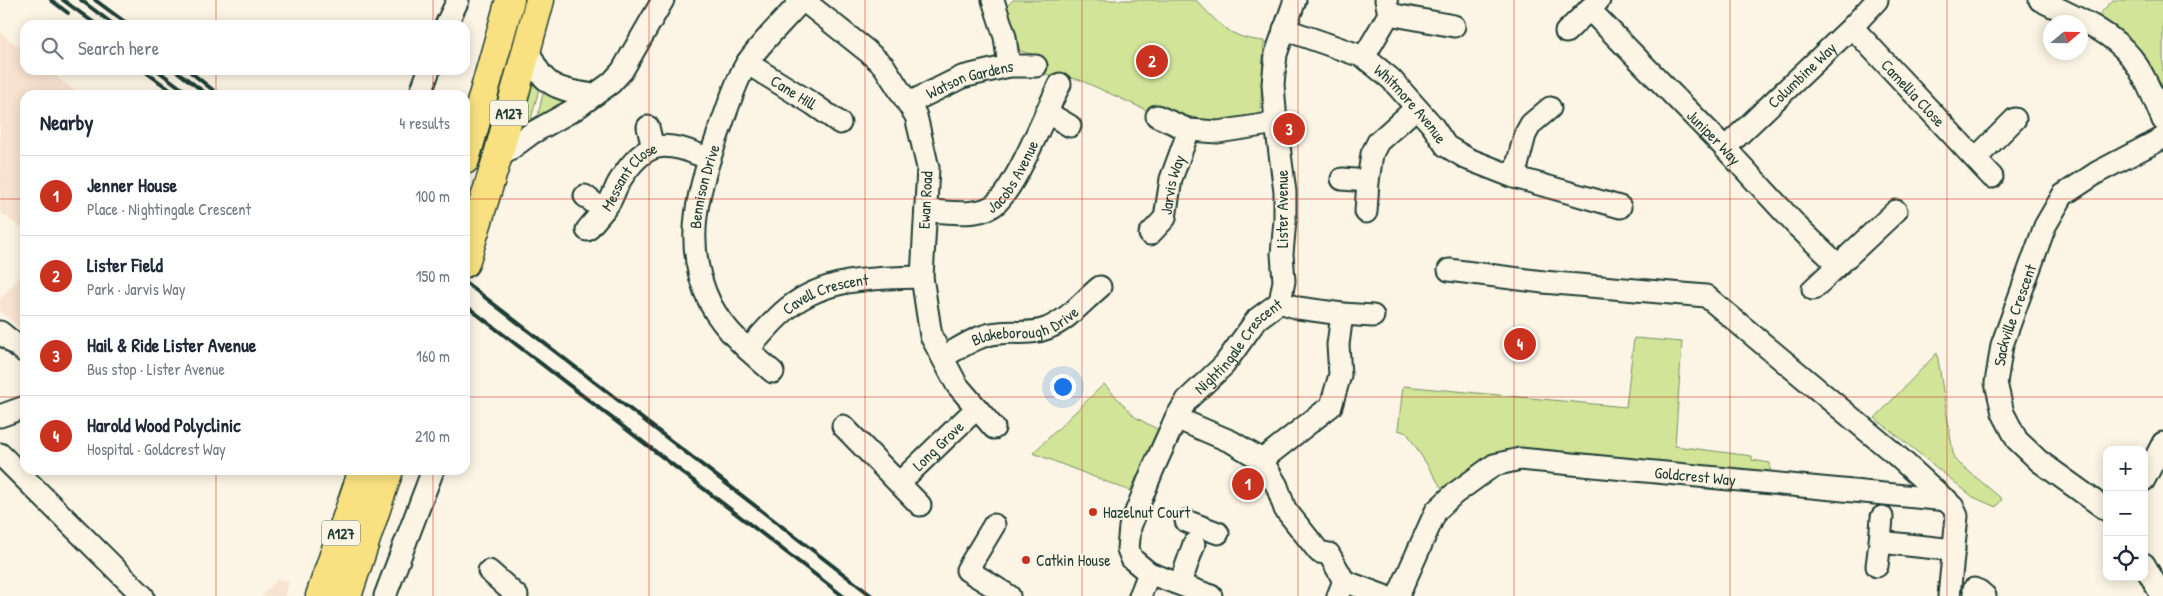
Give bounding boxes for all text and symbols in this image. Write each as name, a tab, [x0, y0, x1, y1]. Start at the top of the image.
north arrow	[2043, 15, 2088, 60]
search box	[20, 20, 470, 75]
icon: search	[38, 34, 66, 62]
text: Search here	[78, 35, 159, 61]
street label: Columbine Way	[1763, 37, 1841, 113]
pin: 2	[1136, 42, 1168, 80]
street label: Camellia Close	[1876, 54, 1951, 132]
street label: Watson Gardens	[922, 55, 1013, 104]
street label: Whitmore Avenue	[1370, 59, 1452, 148]
street label: Cane Hill	[767, 69, 821, 115]
road number: A127	[490, 100, 528, 126]
street label: Juniper Way	[1682, 105, 1746, 170]
text: Nearby	[40, 108, 93, 137]
pin: 3	[1273, 110, 1305, 148]
text: 4 results	[399, 112, 450, 134]
street label: Messant Close	[596, 136, 660, 215]
street label: Jacobs Avenue	[983, 136, 1044, 218]
street label: Bennison Drive	[684, 141, 725, 229]
street label: Jarvis Way	[1155, 151, 1190, 216]
street label: Lister Avenue	[1271, 169, 1293, 248]
street label: Ewan Road	[913, 171, 937, 229]
text: Jenner House	[87, 172, 177, 198]
text: 1	[53, 185, 59, 207]
text: 100 m	[415, 185, 450, 207]
text: Place · Nightingale Crescent	[87, 198, 251, 220]
text: Lister Field	[87, 252, 163, 278]
street label: Sackville Crescent	[1988, 261, 2041, 368]
text: 2	[52, 265, 60, 287]
text: 150 m	[416, 265, 450, 287]
street label: Cavell Crescent	[777, 268, 870, 320]
text: Park · Jarvis Way	[87, 278, 185, 300]
street label: Nightingale Crescent	[1189, 293, 1287, 399]
street label: Blakeborough Drive	[968, 301, 1083, 351]
pin: 4	[1504, 325, 1536, 363]
text: Hail & Ride Lister Avenue	[87, 332, 256, 358]
text: 3	[52, 345, 60, 367]
text: 160 m	[416, 345, 450, 367]
text: Bus stop · Lister Avenue	[87, 358, 225, 380]
your location	[1050, 374, 1076, 400]
text: Harold Wood Polyclinic	[87, 412, 241, 438]
street label: Long Grove	[907, 415, 969, 476]
text: 4	[53, 425, 59, 447]
text: 210 m	[415, 425, 450, 447]
text: Hospital · Goldcrest Way	[87, 438, 226, 460]
map controls	[2103, 446, 2148, 581]
button: +	[2103, 446, 2148, 491]
street label: Goldcrest Way	[1654, 461, 1737, 491]
pin: 1	[1232, 465, 1264, 503]
button: −	[2103, 491, 2148, 536]
place label: Hazelnut Court	[1103, 501, 1191, 523]
marker: Hazelnut Court	[1087, 506, 1099, 518]
road number: A127	[322, 520, 360, 546]
button: locate	[2103, 536, 2148, 581]
place label: Catkin House	[1036, 549, 1111, 571]
marker: Catkin House	[1020, 554, 1032, 566]

